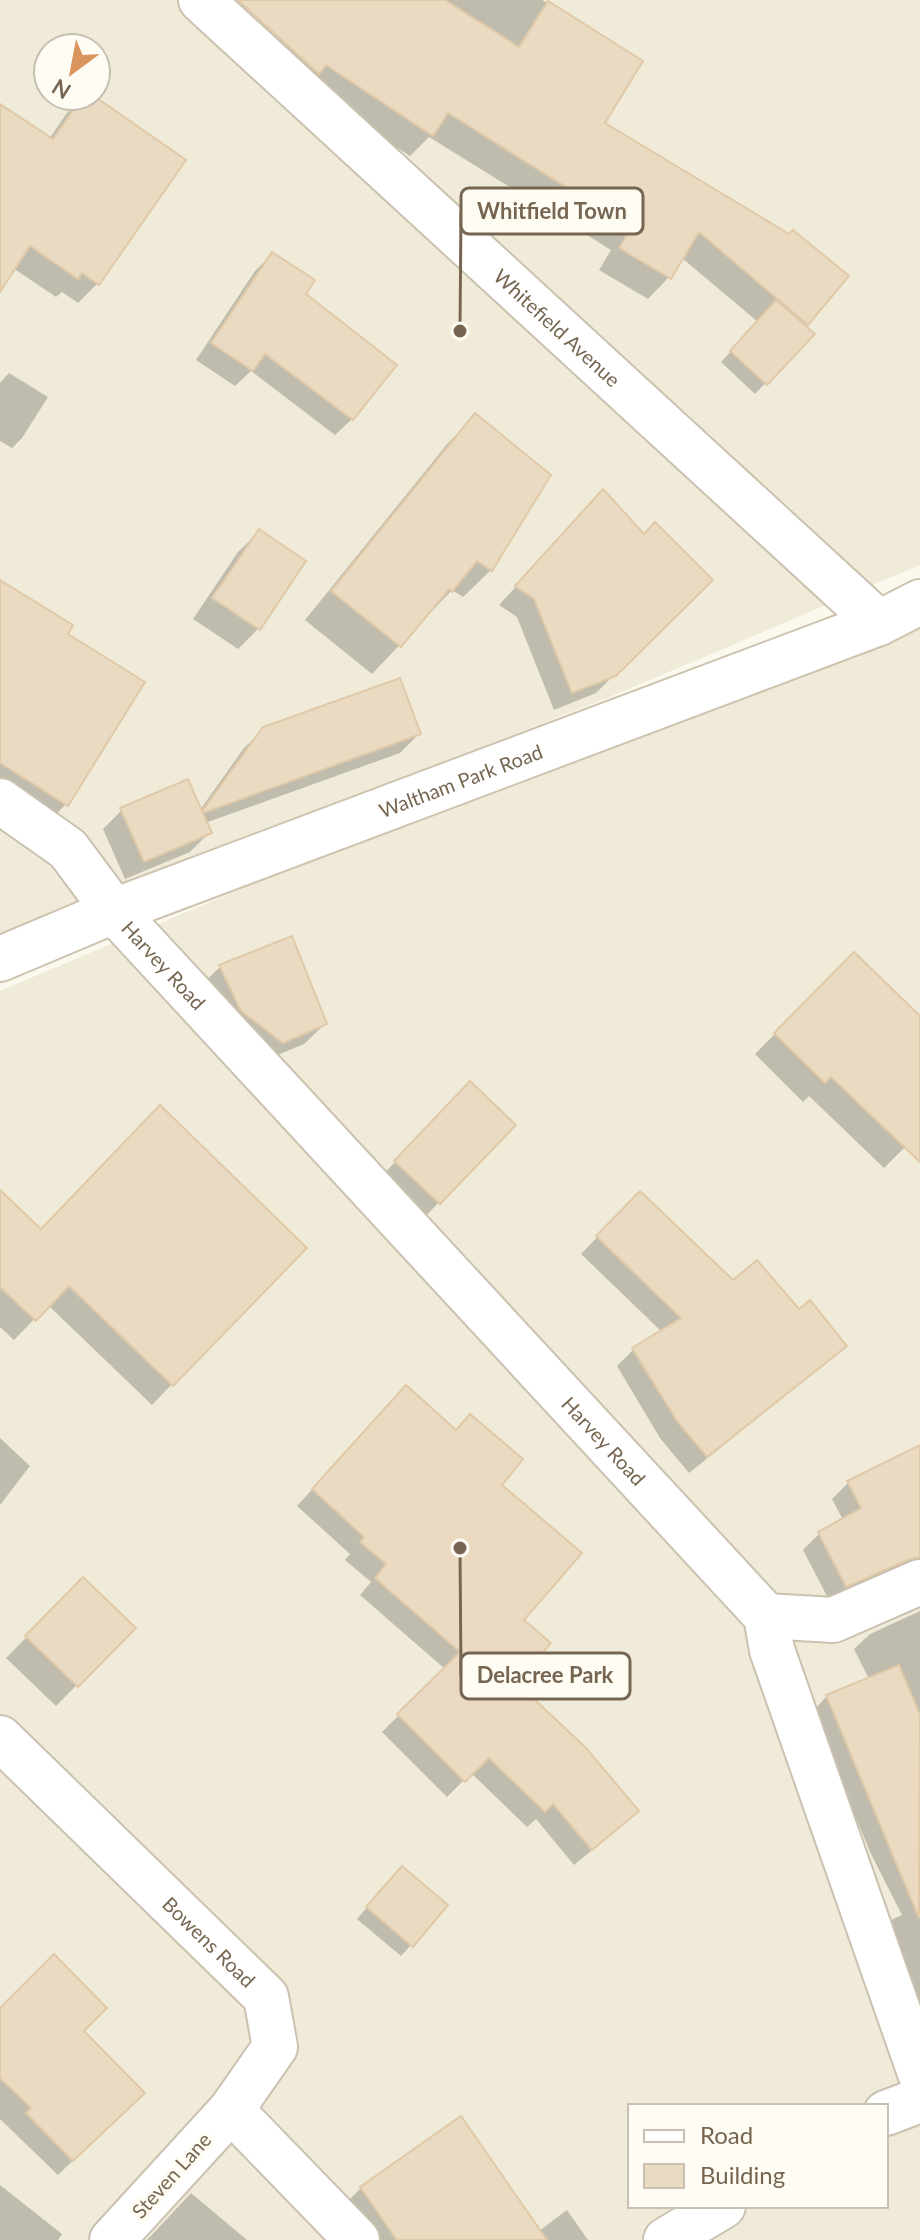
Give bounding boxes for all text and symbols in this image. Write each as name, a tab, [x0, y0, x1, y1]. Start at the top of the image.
north arrow	[32, 32, 112, 112]
text: N	[47, 73, 75, 105]
callout: Whitfield Town	[461, 188, 643, 234]
text: Whitfield Town	[477, 197, 627, 224]
street label: Whitefield Avenue	[489, 264, 625, 391]
street label: Waltham Park Road	[375, 739, 546, 822]
street label: Harvey Road	[117, 916, 211, 1014]
street label: Harvey Road	[557, 1392, 651, 1490]
callout: Delacree Park	[461, 1653, 630, 1699]
text: Delacree Park	[477, 1661, 614, 1688]
street label: Bowens Road	[158, 1891, 260, 1992]
legend	[628, 2104, 888, 2208]
text: Road	[700, 2120, 753, 2149]
street label: Steven Lane	[126, 2127, 216, 2223]
text: Building	[700, 2160, 785, 2189]

